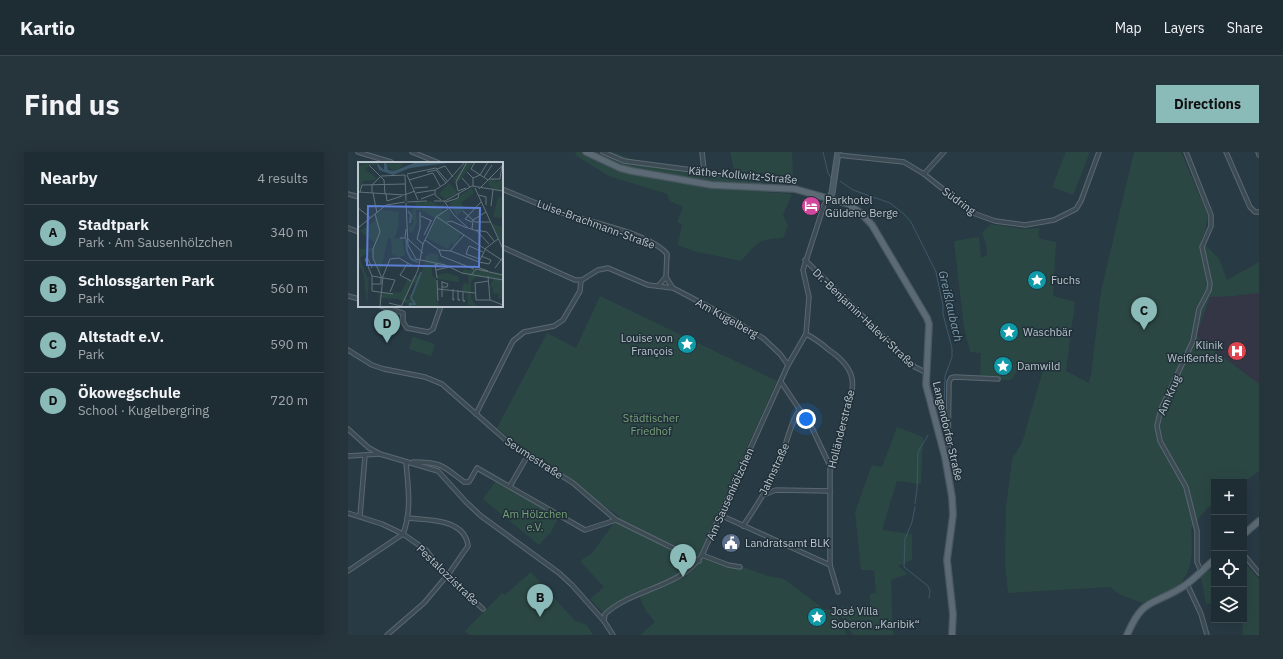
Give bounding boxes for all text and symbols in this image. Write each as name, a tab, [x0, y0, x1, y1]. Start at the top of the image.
text: Kartio	[20, 16, 75, 40]
text: Map	[1115, 19, 1142, 37]
text: Layers	[1164, 19, 1205, 37]
text: Share	[1227, 19, 1263, 37]
button: Directions	[1156, 85, 1259, 123]
text: Find us	[24, 86, 120, 123]
inset map	[358, 162, 503, 307]
street label: Käthe-Kollwitz-Straße	[688, 163, 798, 187]
text: Nearby	[40, 167, 98, 189]
text: 4 results	[257, 170, 308, 187]
street label: Südring	[940, 184, 979, 218]
place label: Parkhotel Güldene Berge	[825, 193, 898, 220]
hotel icon: Parkhotel Güldene Berge	[800, 195, 822, 217]
street label: Luise-Brachmann-Straße	[535, 196, 657, 252]
text: Stadtpark	[78, 215, 149, 234]
text: A	[49, 224, 57, 241]
text: 340 m	[270, 224, 308, 241]
text: Park · Am Sausenhölzchen	[78, 234, 233, 251]
street label: Dr.-Benjamin-Halevi-Straße	[810, 265, 918, 371]
water label: Greißlaubach	[936, 269, 967, 343]
place icon: Fuchs	[1026, 269, 1048, 291]
text: Schlossgarten Park	[78, 271, 214, 290]
place label: Fuchs	[1051, 273, 1080, 287]
text: B	[49, 280, 57, 297]
text: 560 m	[270, 280, 308, 297]
text: Park	[78, 290, 104, 307]
street label: Am Kugelberg	[693, 295, 761, 341]
pin: C	[1131, 297, 1157, 330]
pin: D	[374, 310, 400, 343]
place icon: Waschbär	[998, 321, 1020, 343]
place label: Waschbär	[1023, 325, 1072, 339]
text: Altstadt e.V.	[78, 327, 164, 346]
place label: Louise von François	[621, 331, 673, 358]
place icon: Louise von François	[676, 333, 698, 355]
text: C	[49, 336, 57, 353]
text: 590 m	[270, 336, 308, 353]
place label: Klinik Weißenfels	[1167, 338, 1223, 365]
hospital icon: Klinik Weißenfels	[1226, 340, 1248, 362]
text: Park	[78, 346, 104, 363]
place icon: Damwild	[992, 355, 1014, 377]
place label: Damwild	[1017, 359, 1060, 373]
street label: Am Krug	[1154, 373, 1184, 417]
street label: Langendorfer Straße	[930, 380, 966, 482]
text: Ökowegschule	[78, 383, 181, 402]
street label: Holländerstraße	[824, 388, 858, 470]
text: D	[48, 392, 58, 409]
text: 720 m	[270, 392, 308, 409]
text: School · Kugelbergring	[78, 402, 209, 419]
your location	[796, 409, 816, 429]
park label: Städtischer Friedhof	[623, 411, 679, 438]
street label: Seumestraße	[502, 434, 566, 482]
street label: Jahnstraße	[756, 441, 792, 497]
street label: Am Sausenhölzchen	[703, 446, 757, 542]
map controls	[1211, 479, 1247, 623]
button: +	[1211, 479, 1247, 515]
park label: Am Hölzchen e.V.	[502, 507, 568, 534]
button: −	[1211, 515, 1247, 551]
public building icon: Landratsamt BLK	[720, 532, 742, 554]
place label: Landratsamt BLK	[745, 536, 830, 550]
street label: Pestalozzistraße	[414, 542, 482, 608]
pin: A	[670, 544, 696, 577]
button: locate	[1211, 551, 1247, 587]
pin: B	[527, 584, 553, 617]
button: layers	[1211, 587, 1247, 623]
place label: José Villa Soberon „Karibik“	[831, 604, 920, 631]
place icon: José Villa Soberon „Karibik“	[806, 606, 828, 628]

